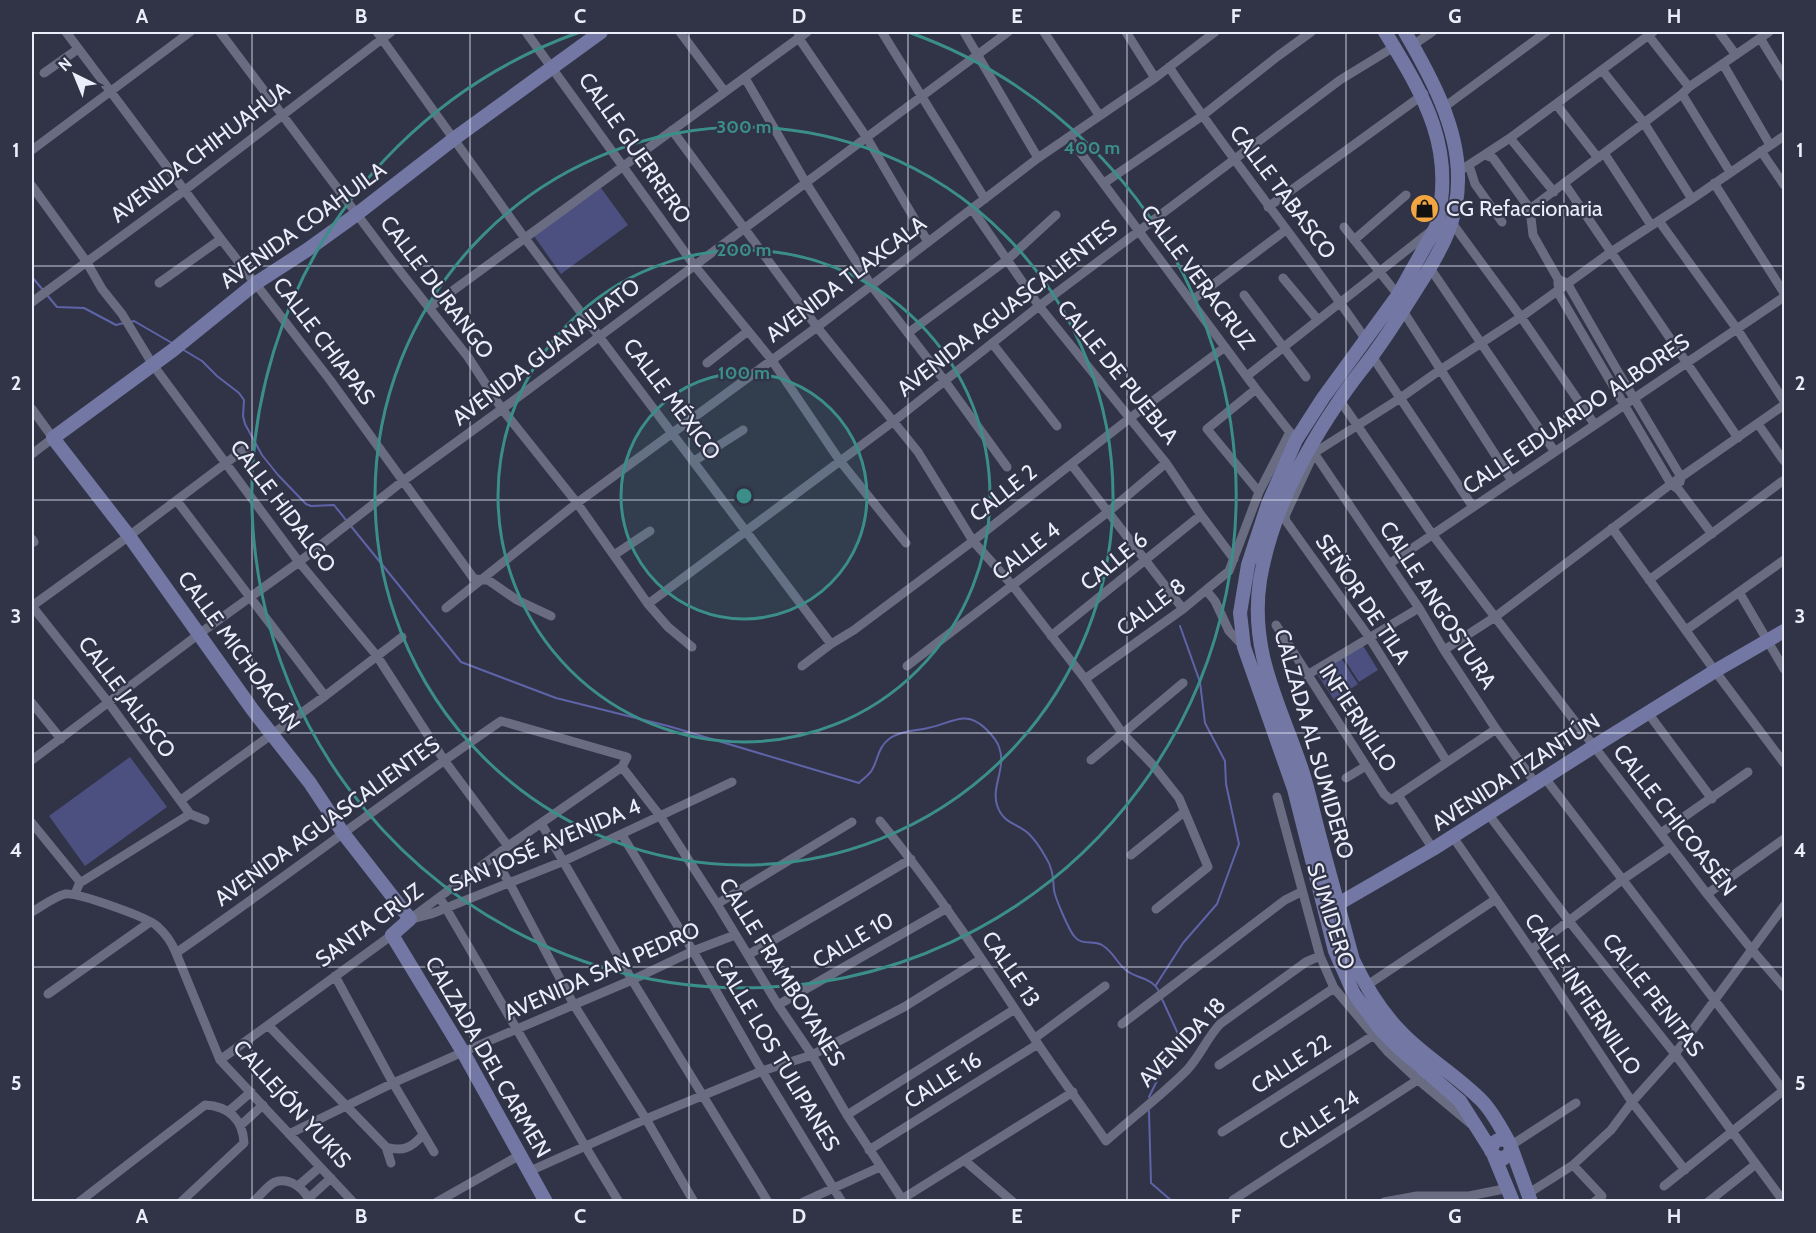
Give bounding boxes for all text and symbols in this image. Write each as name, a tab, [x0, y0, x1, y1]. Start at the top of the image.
text: A	[136, 4, 149, 28]
text: B	[355, 4, 367, 28]
text: C	[574, 4, 586, 28]
text: D	[792, 4, 806, 28]
text: E	[1011, 4, 1023, 28]
text: F	[1231, 4, 1242, 28]
text: G	[1448, 4, 1462, 28]
text: H	[1667, 4, 1681, 28]
north arrow	[45, 45, 105, 105]
text: N	[54, 54, 76, 75]
street label: CALLE GUERRERO	[573, 67, 697, 229]
street label: AVENIDA CHIHUAHUA	[105, 76, 295, 228]
text: 300 m	[717, 116, 771, 138]
street label: CALLE TABASCO	[1224, 120, 1342, 264]
text: 400 m	[1064, 137, 1120, 159]
text: 1	[12, 138, 20, 162]
text: 1	[1796, 138, 1804, 162]
street label: AVENIDA COAHUILA	[215, 155, 392, 294]
shop icon: CG Refaccionaria	[1409, 192, 1441, 224]
place label: CG Refaccionaria	[1446, 195, 1603, 222]
street label: CALLE VERACRUZ	[1135, 200, 1261, 354]
street label: CALLE DURANGO	[374, 210, 500, 364]
street label: AVENIDA TLAXCALA	[760, 210, 932, 348]
street label: AVENIDA AGUASCALIENTES	[892, 214, 1122, 402]
text: 200 m	[717, 239, 771, 261]
street label: CALLE CHIAPAS	[267, 272, 381, 410]
street label: AVENIDA GUANAJUATO	[447, 273, 645, 431]
street label: CALLE DE PUEBLA	[1052, 294, 1185, 450]
street label: CALLE EDUARDO ALBORES	[1457, 328, 1695, 500]
street label: CALLE MÉXICO	[618, 333, 726, 465]
text: 100 m	[718, 362, 770, 384]
text: 2	[11, 371, 21, 395]
text: 2	[1795, 371, 1805, 395]
street label: CALLE HIDALGO	[224, 434, 342, 578]
street label: CALLE 2	[964, 458, 1042, 528]
centre of rings	[734, 486, 754, 506]
street label: CALLE 4	[987, 516, 1066, 586]
street label: CALLE ANGOSTURA	[1374, 516, 1502, 694]
street label: CALLE 6	[1075, 526, 1153, 596]
street label: SEÑOR DE TILA	[1310, 529, 1417, 669]
street label: CALLE MICHOACÁN	[172, 566, 306, 736]
street label: CALLE 8	[1111, 572, 1191, 642]
text: 3	[11, 604, 21, 628]
text: 3	[1795, 604, 1805, 628]
street label: CALZADA AL SUMIDERO	[1268, 626, 1360, 862]
street label: CALLE JALISCO	[73, 631, 181, 763]
street label: INFIERNILLO	[1313, 659, 1403, 777]
street label: AVENIDA ITZANTÚN	[1427, 708, 1605, 836]
street label: AVENIDA AGUASCALIENTES	[209, 730, 445, 912]
street label: CALLE CHICOASÉN	[1607, 739, 1743, 901]
street label: SAN JOSÉ AVENIDA 4	[445, 792, 645, 898]
text: 4	[10, 838, 22, 862]
text: 4	[1794, 838, 1806, 862]
street label: SUMIDERO	[1301, 859, 1361, 973]
street label: CALLE FRAMBOYANES	[713, 873, 851, 1071]
street label: SANTA CRUZ	[310, 877, 428, 973]
street label: CALLE 10	[808, 906, 898, 974]
street label: CALLE INFIERNILLO	[1519, 908, 1647, 1080]
street label: AVENIDA SAN PEDRO	[500, 916, 704, 1026]
street label: CALLE 13	[976, 926, 1046, 1012]
street label: CALLE PENITAS	[1596, 928, 1710, 1062]
street label: CALZADA DEL CARMEN	[419, 952, 557, 1162]
street label: CALLE LOS TULIPANES	[708, 952, 846, 1156]
street label: AVENIDA 18	[1133, 992, 1231, 1092]
street label: CALLE 22	[1246, 1028, 1336, 1100]
street label: CALLEJÓN YUKIS	[227, 1034, 357, 1174]
street label: CALLE 16	[899, 1046, 987, 1114]
text: 5	[11, 1071, 21, 1095]
text: 5	[1795, 1071, 1805, 1095]
street label: CALLE 24	[1274, 1084, 1365, 1156]
text: A	[136, 1204, 149, 1228]
text: B	[355, 1204, 367, 1228]
text: C	[574, 1204, 586, 1228]
text: D	[792, 1204, 806, 1228]
text: E	[1011, 1204, 1023, 1228]
text: F	[1231, 1204, 1242, 1228]
text: G	[1448, 1204, 1462, 1228]
text: H	[1667, 1204, 1681, 1228]

